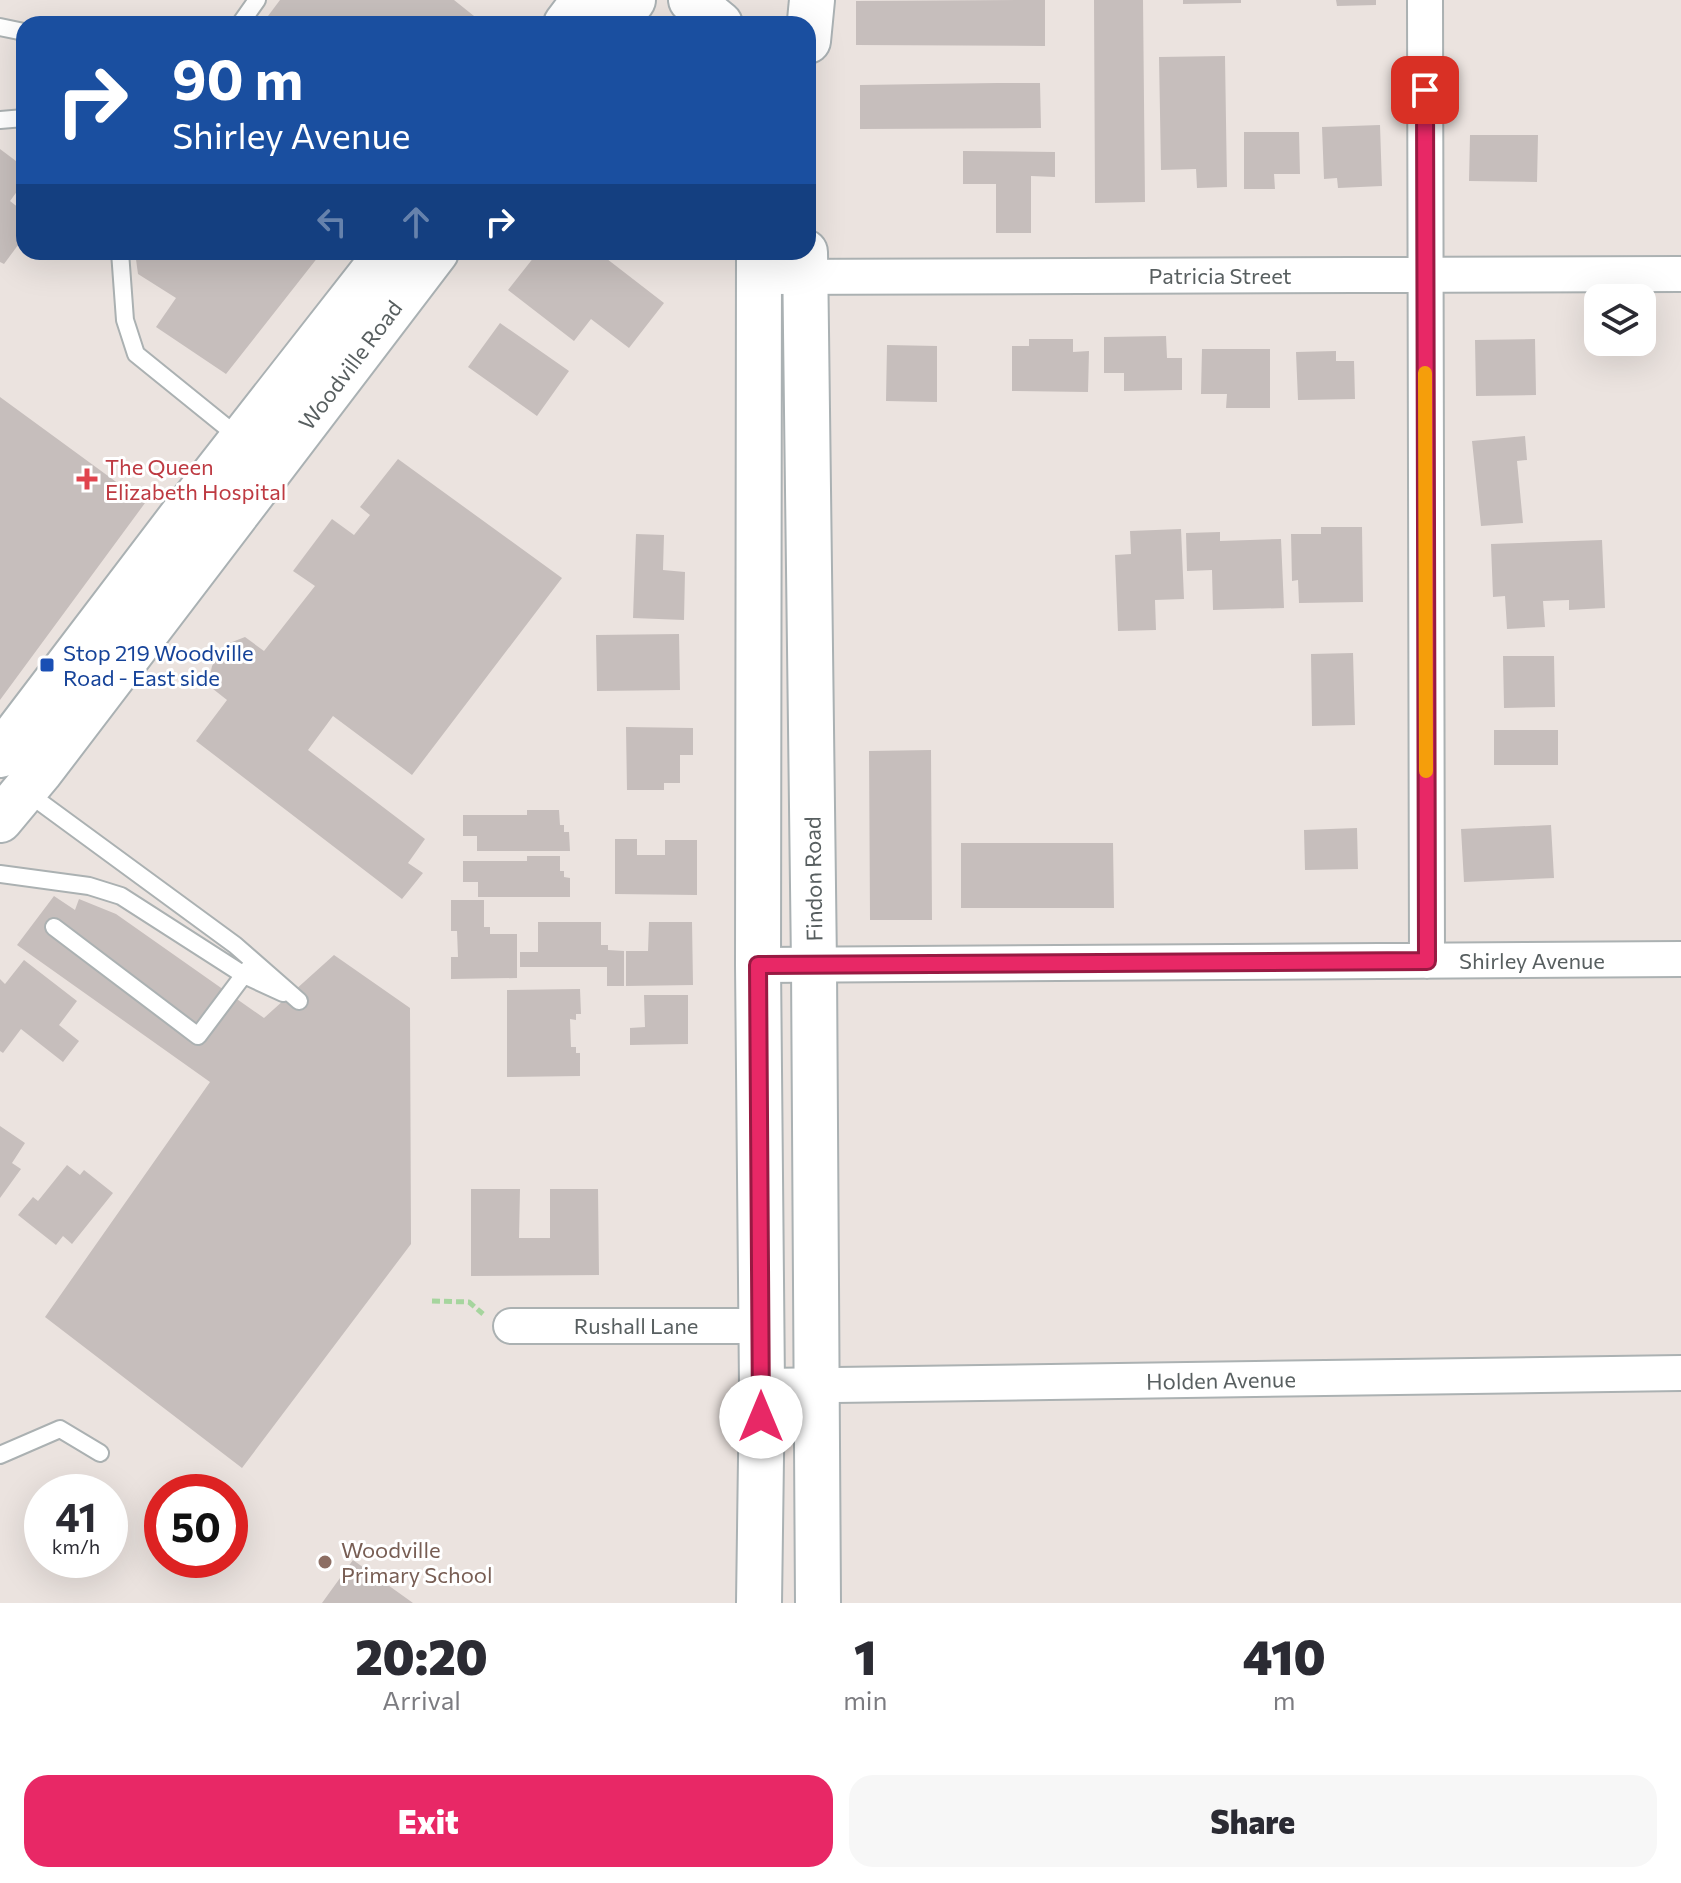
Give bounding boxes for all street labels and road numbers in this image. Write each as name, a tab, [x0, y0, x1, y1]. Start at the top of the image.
street label: Patricia Street	[1148, 262, 1292, 289]
street label: Woodville Road	[293, 295, 407, 435]
street label: Findon Road	[798, 816, 828, 942]
street label: Shirley Avenue	[1459, 947, 1605, 974]
street label: Rushall Lane	[574, 1312, 698, 1339]
street label: Holden Avenue	[1146, 1365, 1296, 1395]

